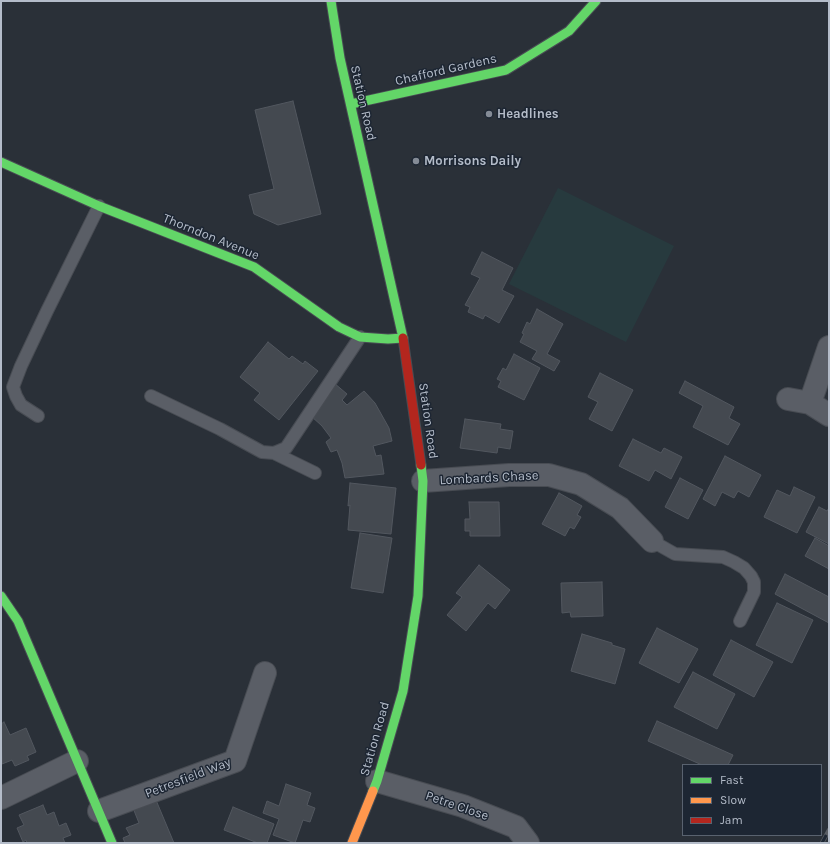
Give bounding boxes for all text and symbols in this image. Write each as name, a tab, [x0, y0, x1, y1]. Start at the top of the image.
street label: Chafford Gardens	[394, 51, 498, 89]
street label: Station Road	[347, 64, 379, 142]
place label: Headlines	[497, 106, 559, 122]
marker: Headlines	[484, 109, 494, 119]
place label: Morrisons Daily	[424, 153, 521, 169]
marker: Morrisons Daily	[411, 156, 421, 166]
street label: Thorndon Avenue	[161, 211, 261, 263]
street label: Station Road	[415, 382, 441, 460]
street label: Lombards Chase	[439, 468, 539, 488]
street label: Station Road	[357, 700, 393, 778]
street label: Petresfield Way	[143, 754, 233, 802]
legend	[682, 764, 822, 836]
text: Fast	[720, 773, 743, 787]
street label: Petre Close	[424, 788, 490, 824]
text: Slow	[720, 793, 746, 807]
text: Jam	[720, 813, 743, 827]

